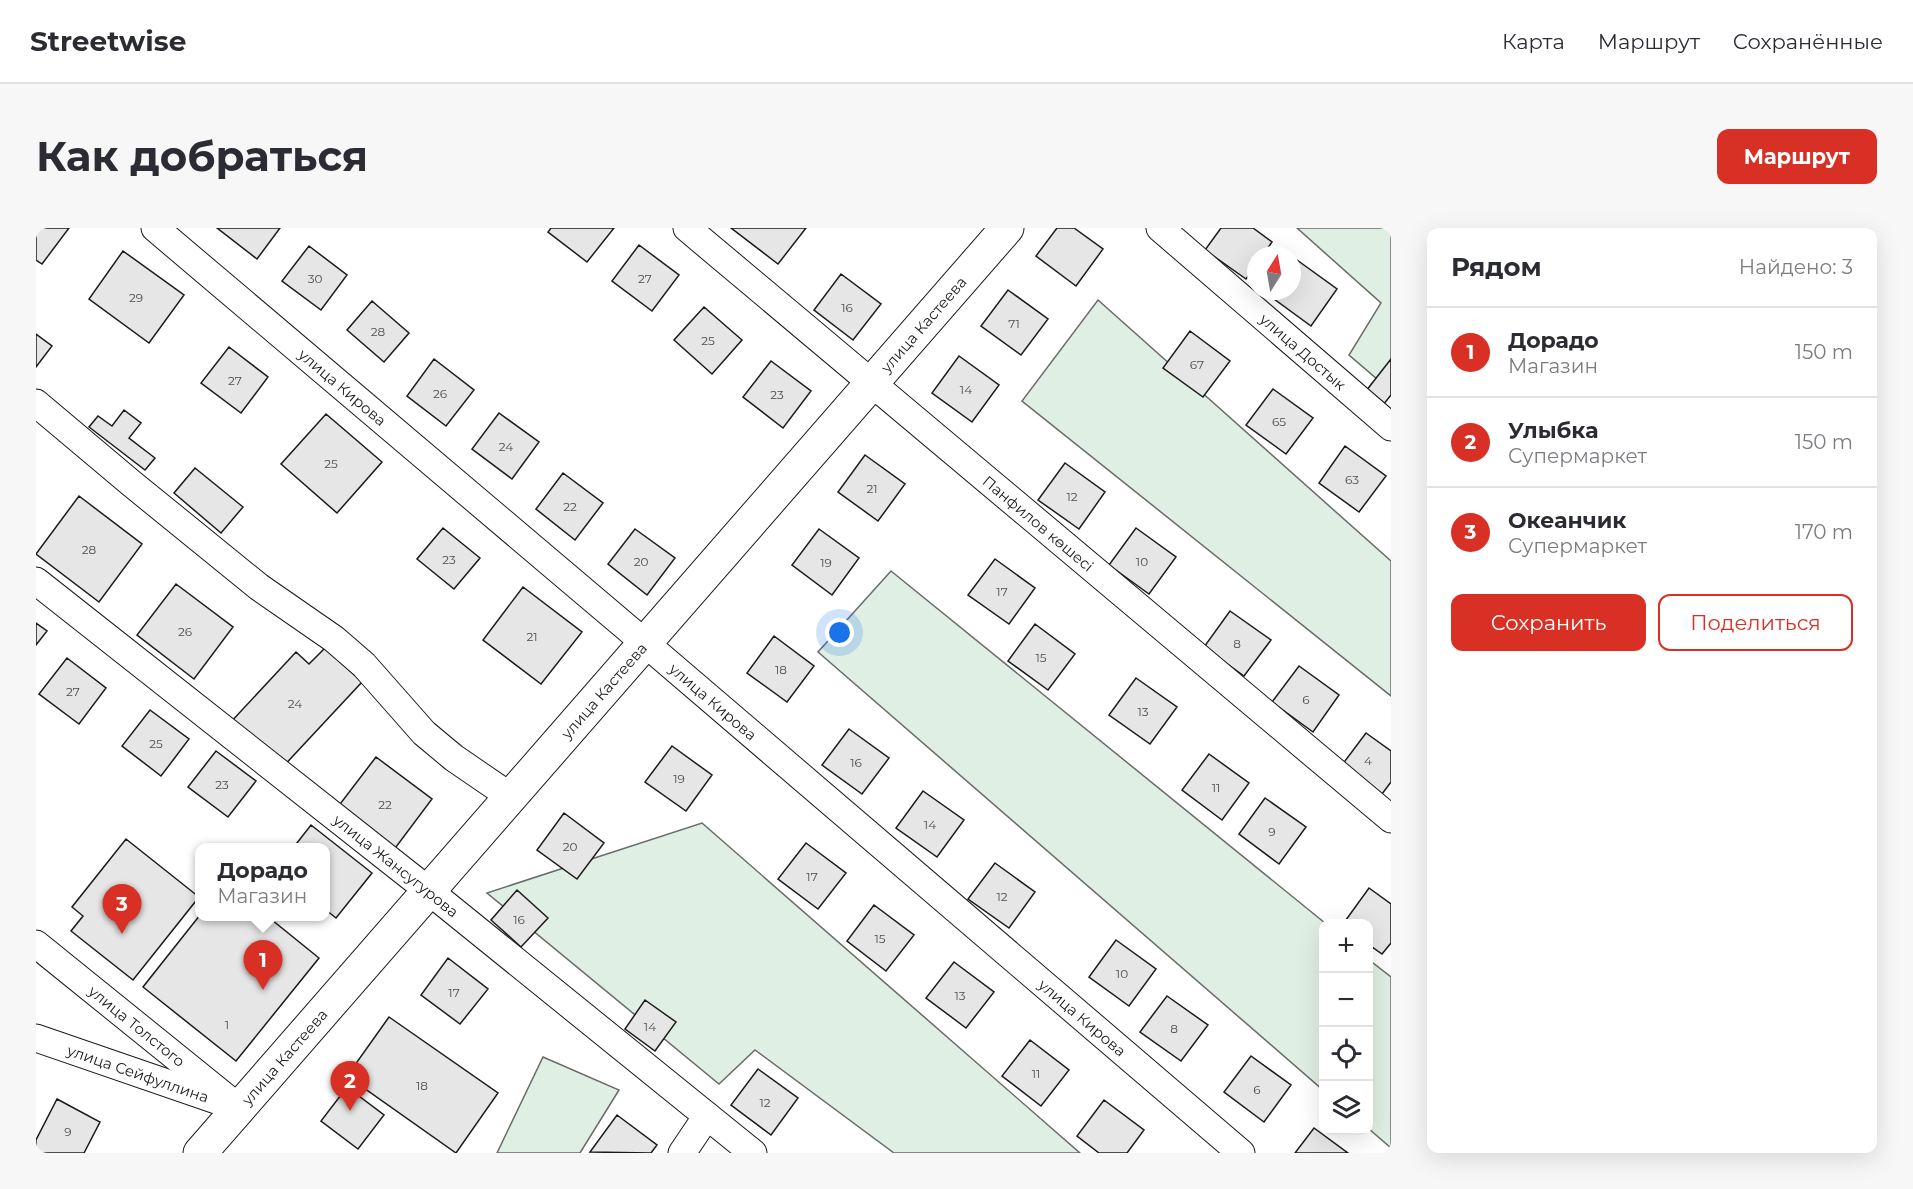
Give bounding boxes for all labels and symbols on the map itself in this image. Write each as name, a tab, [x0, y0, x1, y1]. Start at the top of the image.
north arrow	[1247, 246, 1301, 300]
house number: 30	[308, 271, 322, 286]
house number: 27	[638, 271, 652, 286]
street label: улица Кастеева	[875, 272, 970, 377]
house number: 29	[129, 290, 143, 305]
house number: 16	[841, 300, 853, 315]
street label: улица Достык	[1255, 308, 1350, 394]
house number: 71	[1008, 316, 1020, 331]
house number: 28	[371, 324, 386, 339]
house number: 25	[701, 333, 715, 348]
street label: улица Кирова	[294, 344, 391, 430]
house number: 67	[1190, 357, 1204, 372]
house number: 27	[228, 373, 242, 388]
house number: 14	[960, 382, 972, 397]
house number: 26	[433, 386, 447, 401]
house number: 23	[770, 387, 784, 402]
house number: 65	[1272, 414, 1286, 429]
house number: 24	[499, 439, 513, 454]
house number: 25	[324, 456, 338, 471]
street label: Панфилов көшесі	[979, 471, 1098, 575]
house number: 63	[1345, 472, 1359, 487]
house number: 21	[866, 481, 878, 496]
house number: 12	[1066, 489, 1078, 504]
house number: 22	[563, 499, 577, 514]
house number: 28	[82, 542, 97, 557]
house number: 23	[442, 552, 456, 567]
house number: 20	[634, 554, 648, 569]
house number: 10	[1136, 554, 1148, 569]
house number: 19	[820, 555, 832, 570]
house number: 17	[996, 584, 1008, 599]
your location	[825, 618, 854, 647]
house number: 26	[178, 624, 192, 639]
house number: 21	[526, 629, 538, 644]
house number: 8	[1233, 636, 1241, 651]
street label: улица Кастеева	[556, 638, 651, 743]
house number: 15	[1035, 650, 1047, 665]
street label: улица Кирова	[665, 658, 761, 744]
house number: 18	[775, 662, 787, 677]
house number: 27	[66, 684, 80, 699]
house number: 6	[1302, 692, 1310, 707]
house number: 24	[288, 696, 302, 711]
house number: 13	[1137, 704, 1149, 719]
house number: 25	[149, 736, 163, 751]
house number: 4	[1364, 753, 1372, 768]
house number: 16	[850, 755, 862, 770]
house number: 19	[673, 771, 685, 786]
house number: 23	[215, 777, 229, 792]
house number: 11	[1212, 780, 1220, 795]
house number: 22	[378, 797, 392, 812]
street label: улица Жансугурова	[329, 809, 463, 921]
house number: 14	[924, 817, 936, 832]
house number: 9	[1268, 824, 1276, 839]
house number: 20	[563, 839, 577, 854]
house number: 17	[806, 869, 818, 884]
pin: 3	[102, 884, 142, 934]
house number: 12	[996, 889, 1008, 904]
house number: 16	[513, 912, 525, 927]
house number: 15	[874, 931, 886, 946]
pin: 1	[244, 940, 282, 990]
house number: 10	[1116, 966, 1128, 981]
street label: улица Кирова	[1034, 974, 1130, 1060]
street label: улица Толстого	[84, 980, 189, 1070]
house number: 17	[448, 985, 460, 1000]
house number: 13	[954, 988, 966, 1003]
street label: улица Кастеева	[236, 1005, 331, 1109]
house number: 1	[225, 1017, 229, 1032]
house number: 14	[644, 1019, 656, 1034]
house number: 8	[1170, 1021, 1178, 1036]
street label: улица Сейфуллина	[64, 1040, 211, 1106]
pin: 2	[330, 1062, 370, 1111]
house number: 11	[1032, 1066, 1040, 1081]
house number: 18	[416, 1078, 428, 1093]
house number: 6	[1253, 1082, 1261, 1097]
house number: 12	[759, 1095, 771, 1110]
house number: 9	[64, 1124, 72, 1139]

